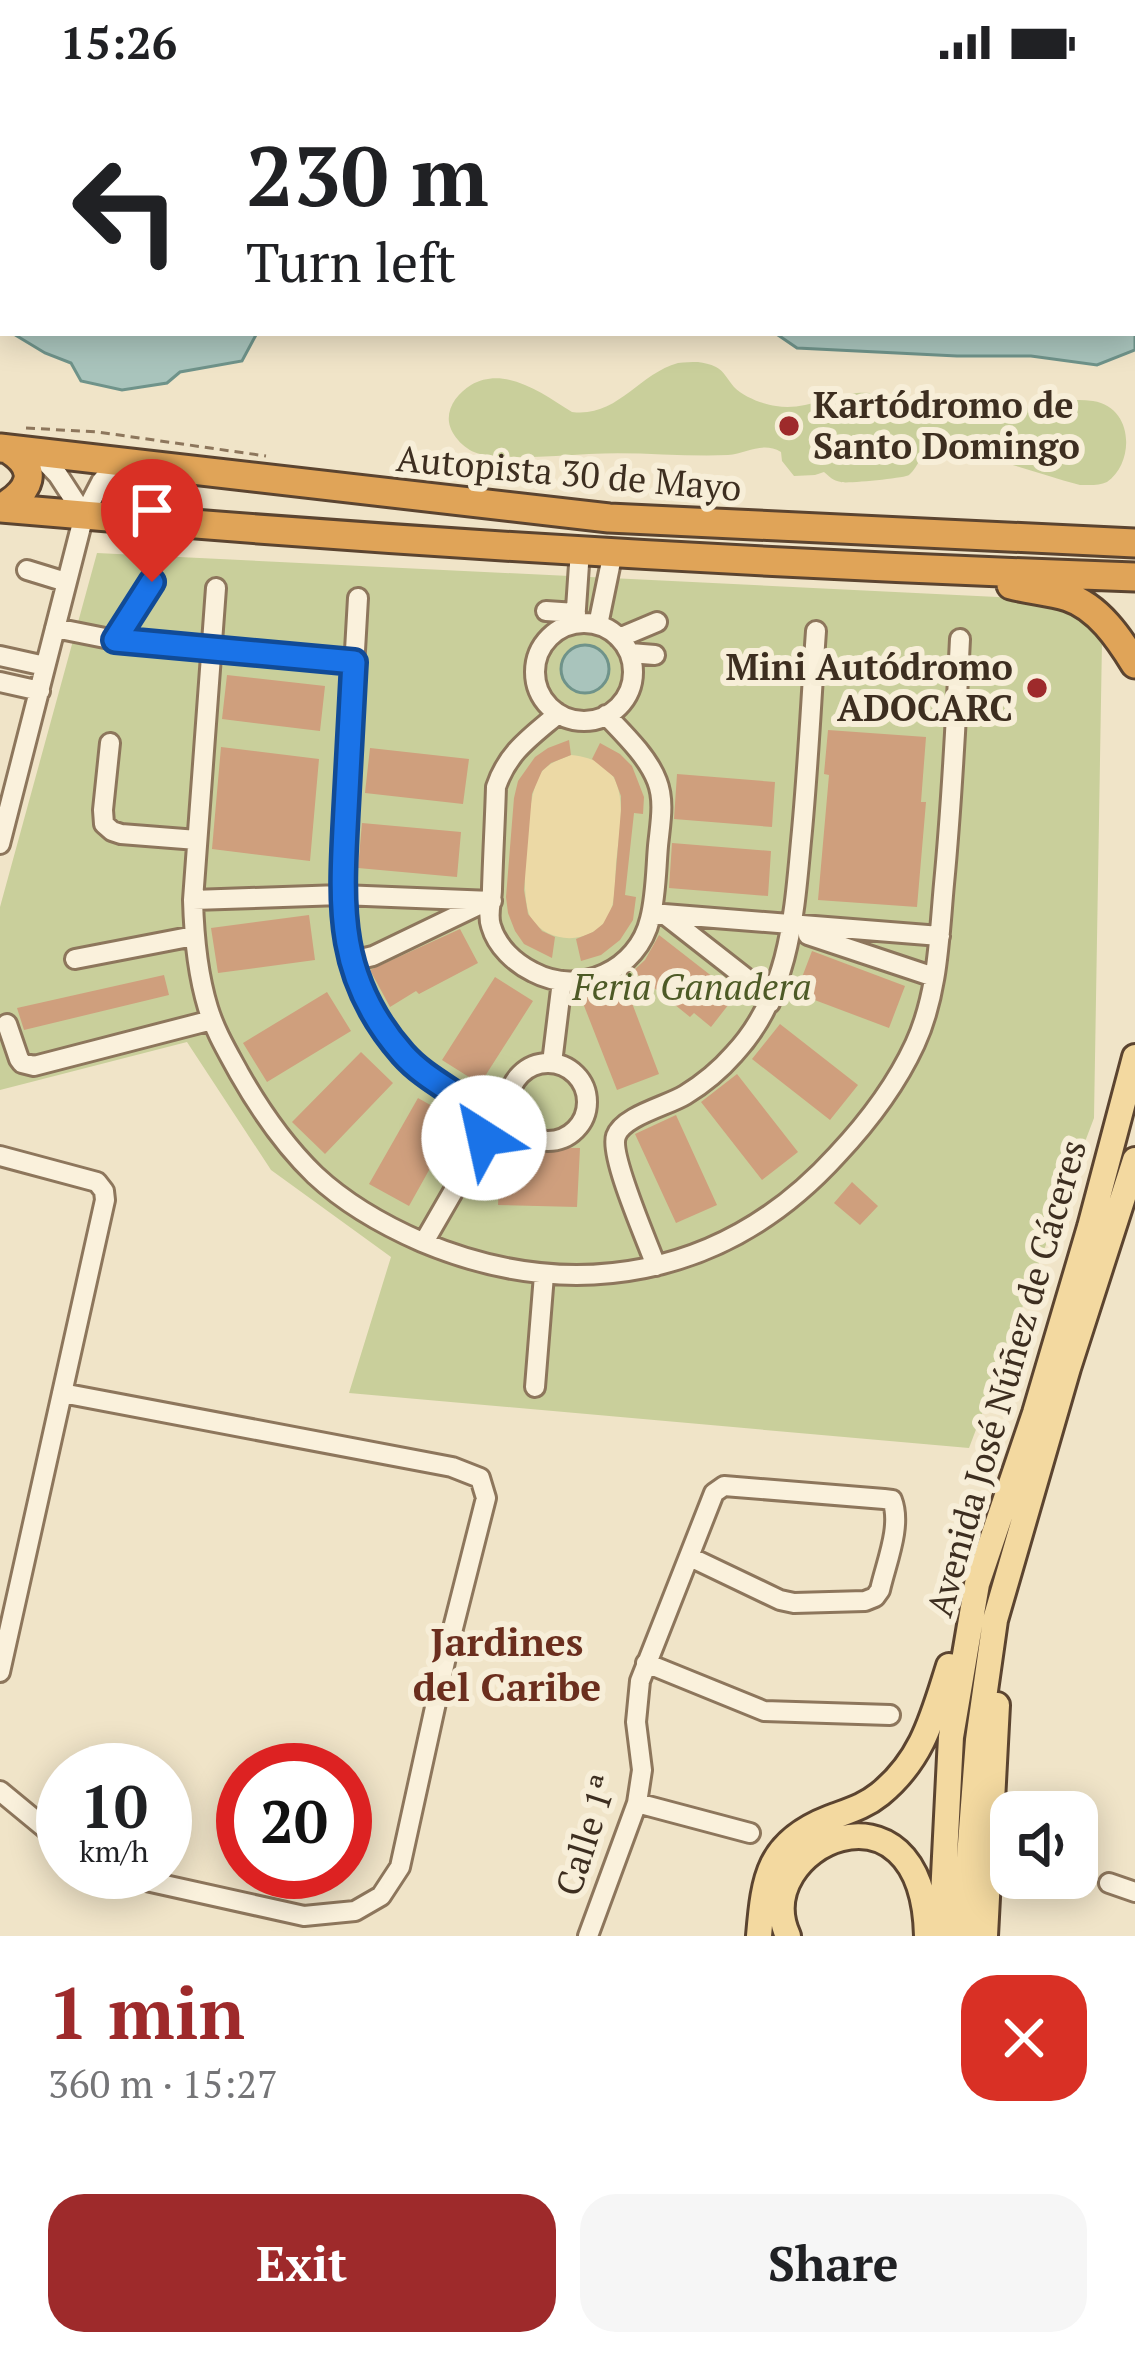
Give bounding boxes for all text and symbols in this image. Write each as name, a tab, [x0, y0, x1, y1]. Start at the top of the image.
text: 15:26	[60, 12, 177, 72]
text: 230 m	[246, 119, 489, 230]
icon: left	[48, 132, 204, 288]
text: Turn left	[246, 226, 456, 297]
place label: Kartódromo de Santo Domingo	[813, 381, 1080, 469]
marker: Kartódromo de Santo Domingo	[776, 413, 802, 439]
street label: Autopista 30 de Mayo	[394, 434, 744, 511]
pin	[101, 459, 203, 582]
icon: arrive	[119, 477, 185, 543]
place label: Mini Autódromo ADOCARC	[726, 643, 1013, 731]
marker: Mini Autódromo ADOCARC	[1024, 675, 1050, 701]
park label: Feria Ganadera	[571, 963, 812, 1010]
position arrow	[421, 1075, 547, 1201]
street label: Avenida José Núñez de Cáceres	[915, 1134, 1096, 1622]
district label: Jardines del Caribe	[413, 1615, 601, 1712]
speed limit sign: 20	[216, 1743, 372, 1899]
text: 10	[80, 1766, 148, 1845]
street label: Calle 1ª	[544, 1768, 627, 1901]
map controls	[990, 1791, 1098, 1899]
button: sound	[990, 1791, 1098, 1899]
text: km/h	[79, 1831, 149, 1871]
text: 1 min	[48, 1964, 245, 2060]
button: close	[961, 1975, 1087, 2101]
text: 360 m · 15:27	[48, 2057, 278, 2109]
button: Exit	[48, 2194, 556, 2332]
button: Share	[580, 2194, 1087, 2332]

